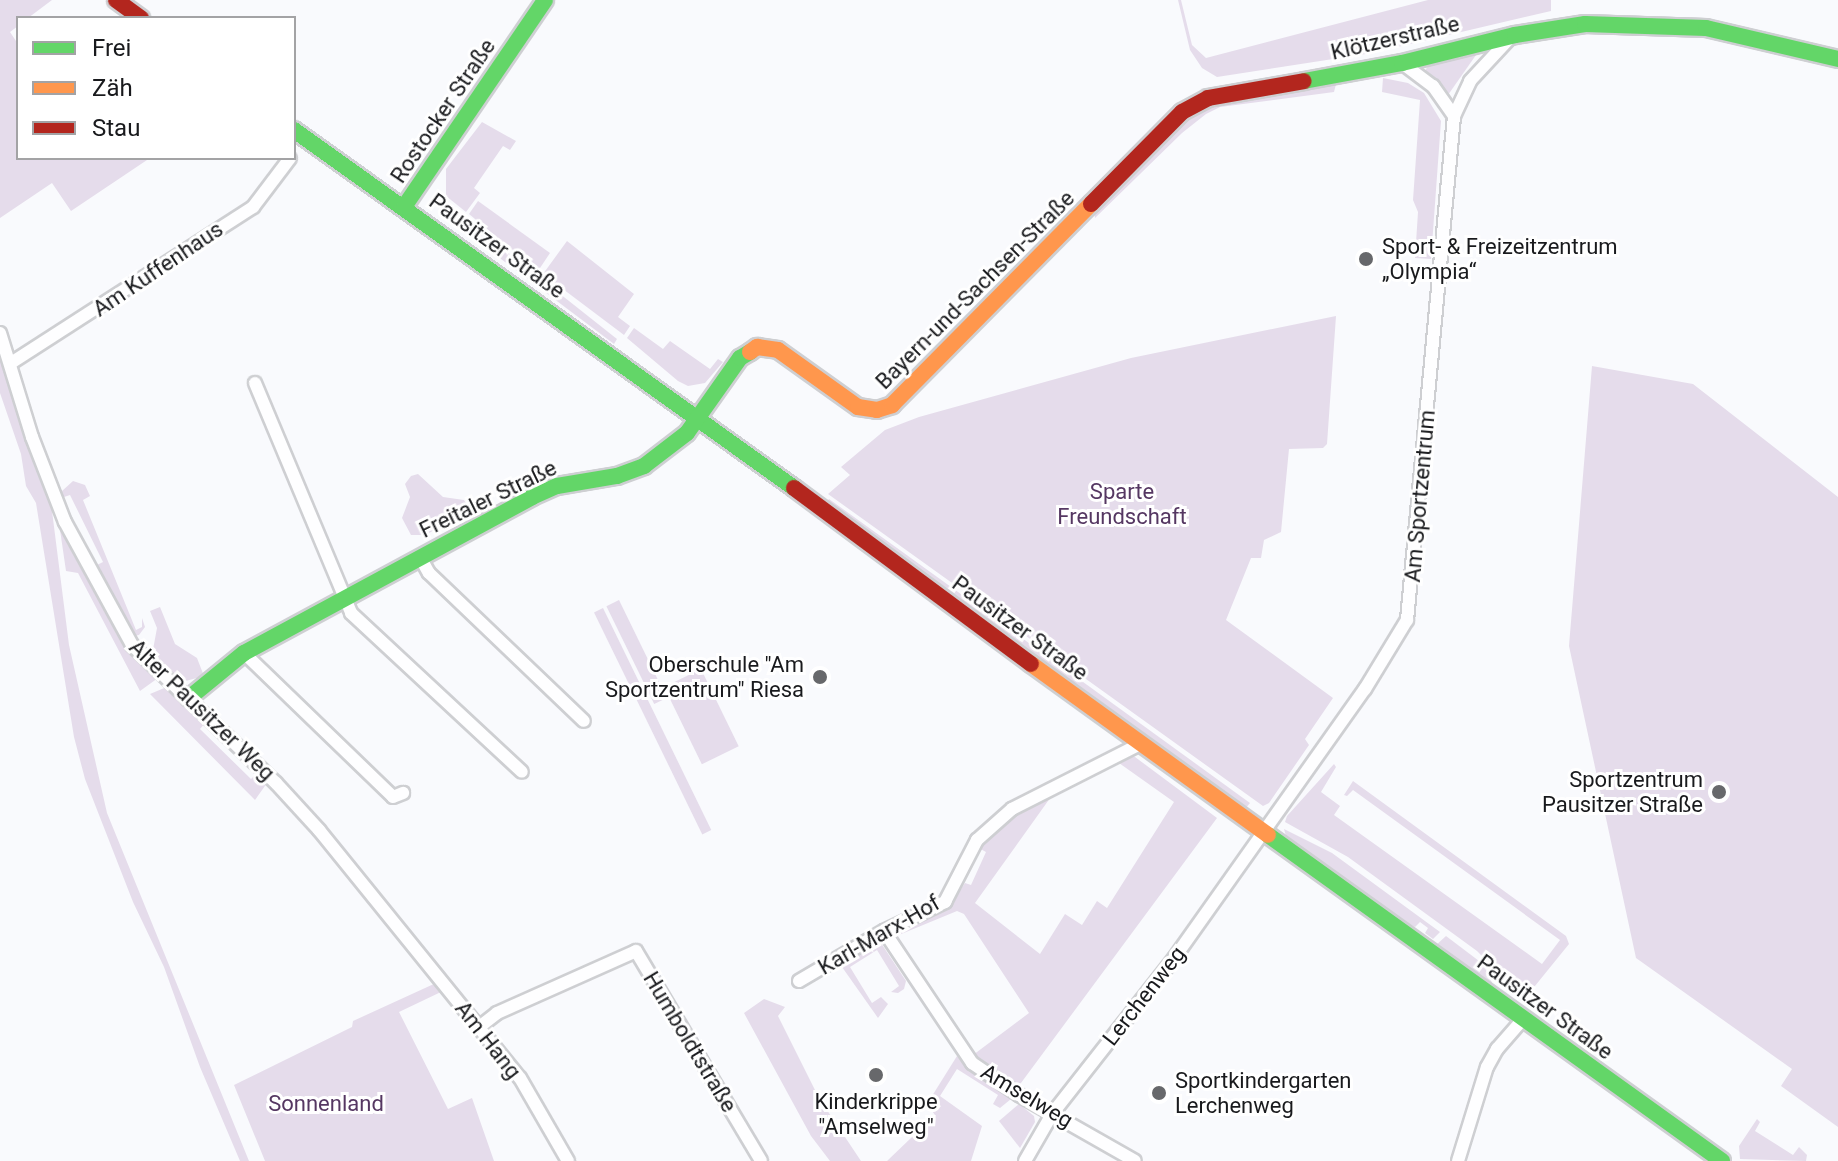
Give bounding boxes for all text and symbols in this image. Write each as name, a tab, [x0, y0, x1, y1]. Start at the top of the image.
street label: Klötzerstraße	[1328, 10, 1462, 66]
legend	[16, 16, 296, 160]
text: Frei	[92, 34, 131, 62]
street label: Rostocker Straße	[385, 34, 501, 188]
text: Zäh	[92, 74, 133, 102]
text: Stau	[92, 114, 140, 142]
street label: Bayern-und-Sachsen-Straße	[870, 185, 1080, 395]
street label: Pausitzer Straße	[424, 188, 570, 304]
street label: Am Kuffenhaus	[88, 216, 228, 322]
place label: Sport- & Freizeitzentrum „Olympia“	[1382, 233, 1618, 284]
marker: Sport- & Freizeitzentrum „Olympia“	[1357, 250, 1375, 268]
street label: Am Sportzentrum	[1399, 409, 1441, 583]
street label: Freitaler Straße	[415, 454, 561, 544]
park label: Sparte Freundschaft	[1057, 478, 1187, 530]
street label: Pausitzer Straße	[947, 570, 1093, 686]
street label: Alter Pausitzer Weg	[124, 634, 280, 786]
place label: Oberschule "Am Sportzentrum" Riesa	[605, 651, 804, 702]
marker: Oberschule "Am Sportzentrum" Riesa	[811, 668, 829, 686]
place label: Sportzentrum Pausitzer Straße	[1542, 766, 1703, 818]
marker: Sportzentrum Pausitzer Straße	[1710, 783, 1728, 801]
street label: Karl-Marx-Hof	[813, 890, 945, 980]
street label: Lerchenweg	[1097, 941, 1191, 1051]
street label: Pausitzer Straße	[1472, 949, 1618, 1065]
street label: Humboldtstraße	[638, 967, 742, 1117]
street label: Am Hang	[450, 996, 526, 1084]
street label: Amselweg	[976, 1058, 1078, 1134]
marker: Kinderkrippe "Amselweg"	[867, 1066, 885, 1084]
place label: Sportkindergarten Lerchenweg	[1175, 1067, 1351, 1118]
marker: Sportkindergarten Lerchenweg	[1150, 1084, 1168, 1102]
place label: Kinderkrippe "Amselweg"	[814, 1088, 938, 1140]
park label: Sonnenland	[268, 1091, 384, 1117]

